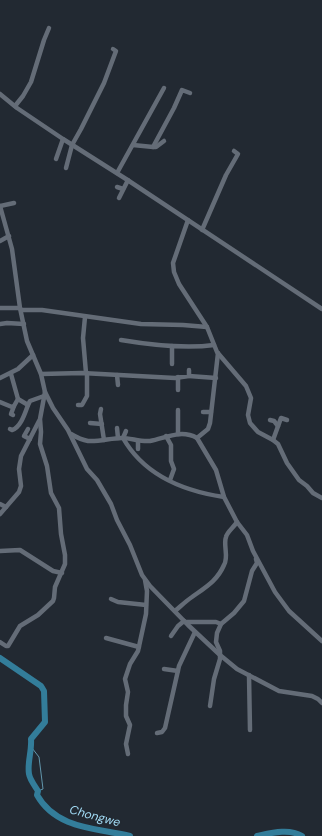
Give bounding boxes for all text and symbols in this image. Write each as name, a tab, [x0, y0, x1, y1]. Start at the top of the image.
water label: Chongwe	[68, 802, 122, 831]

